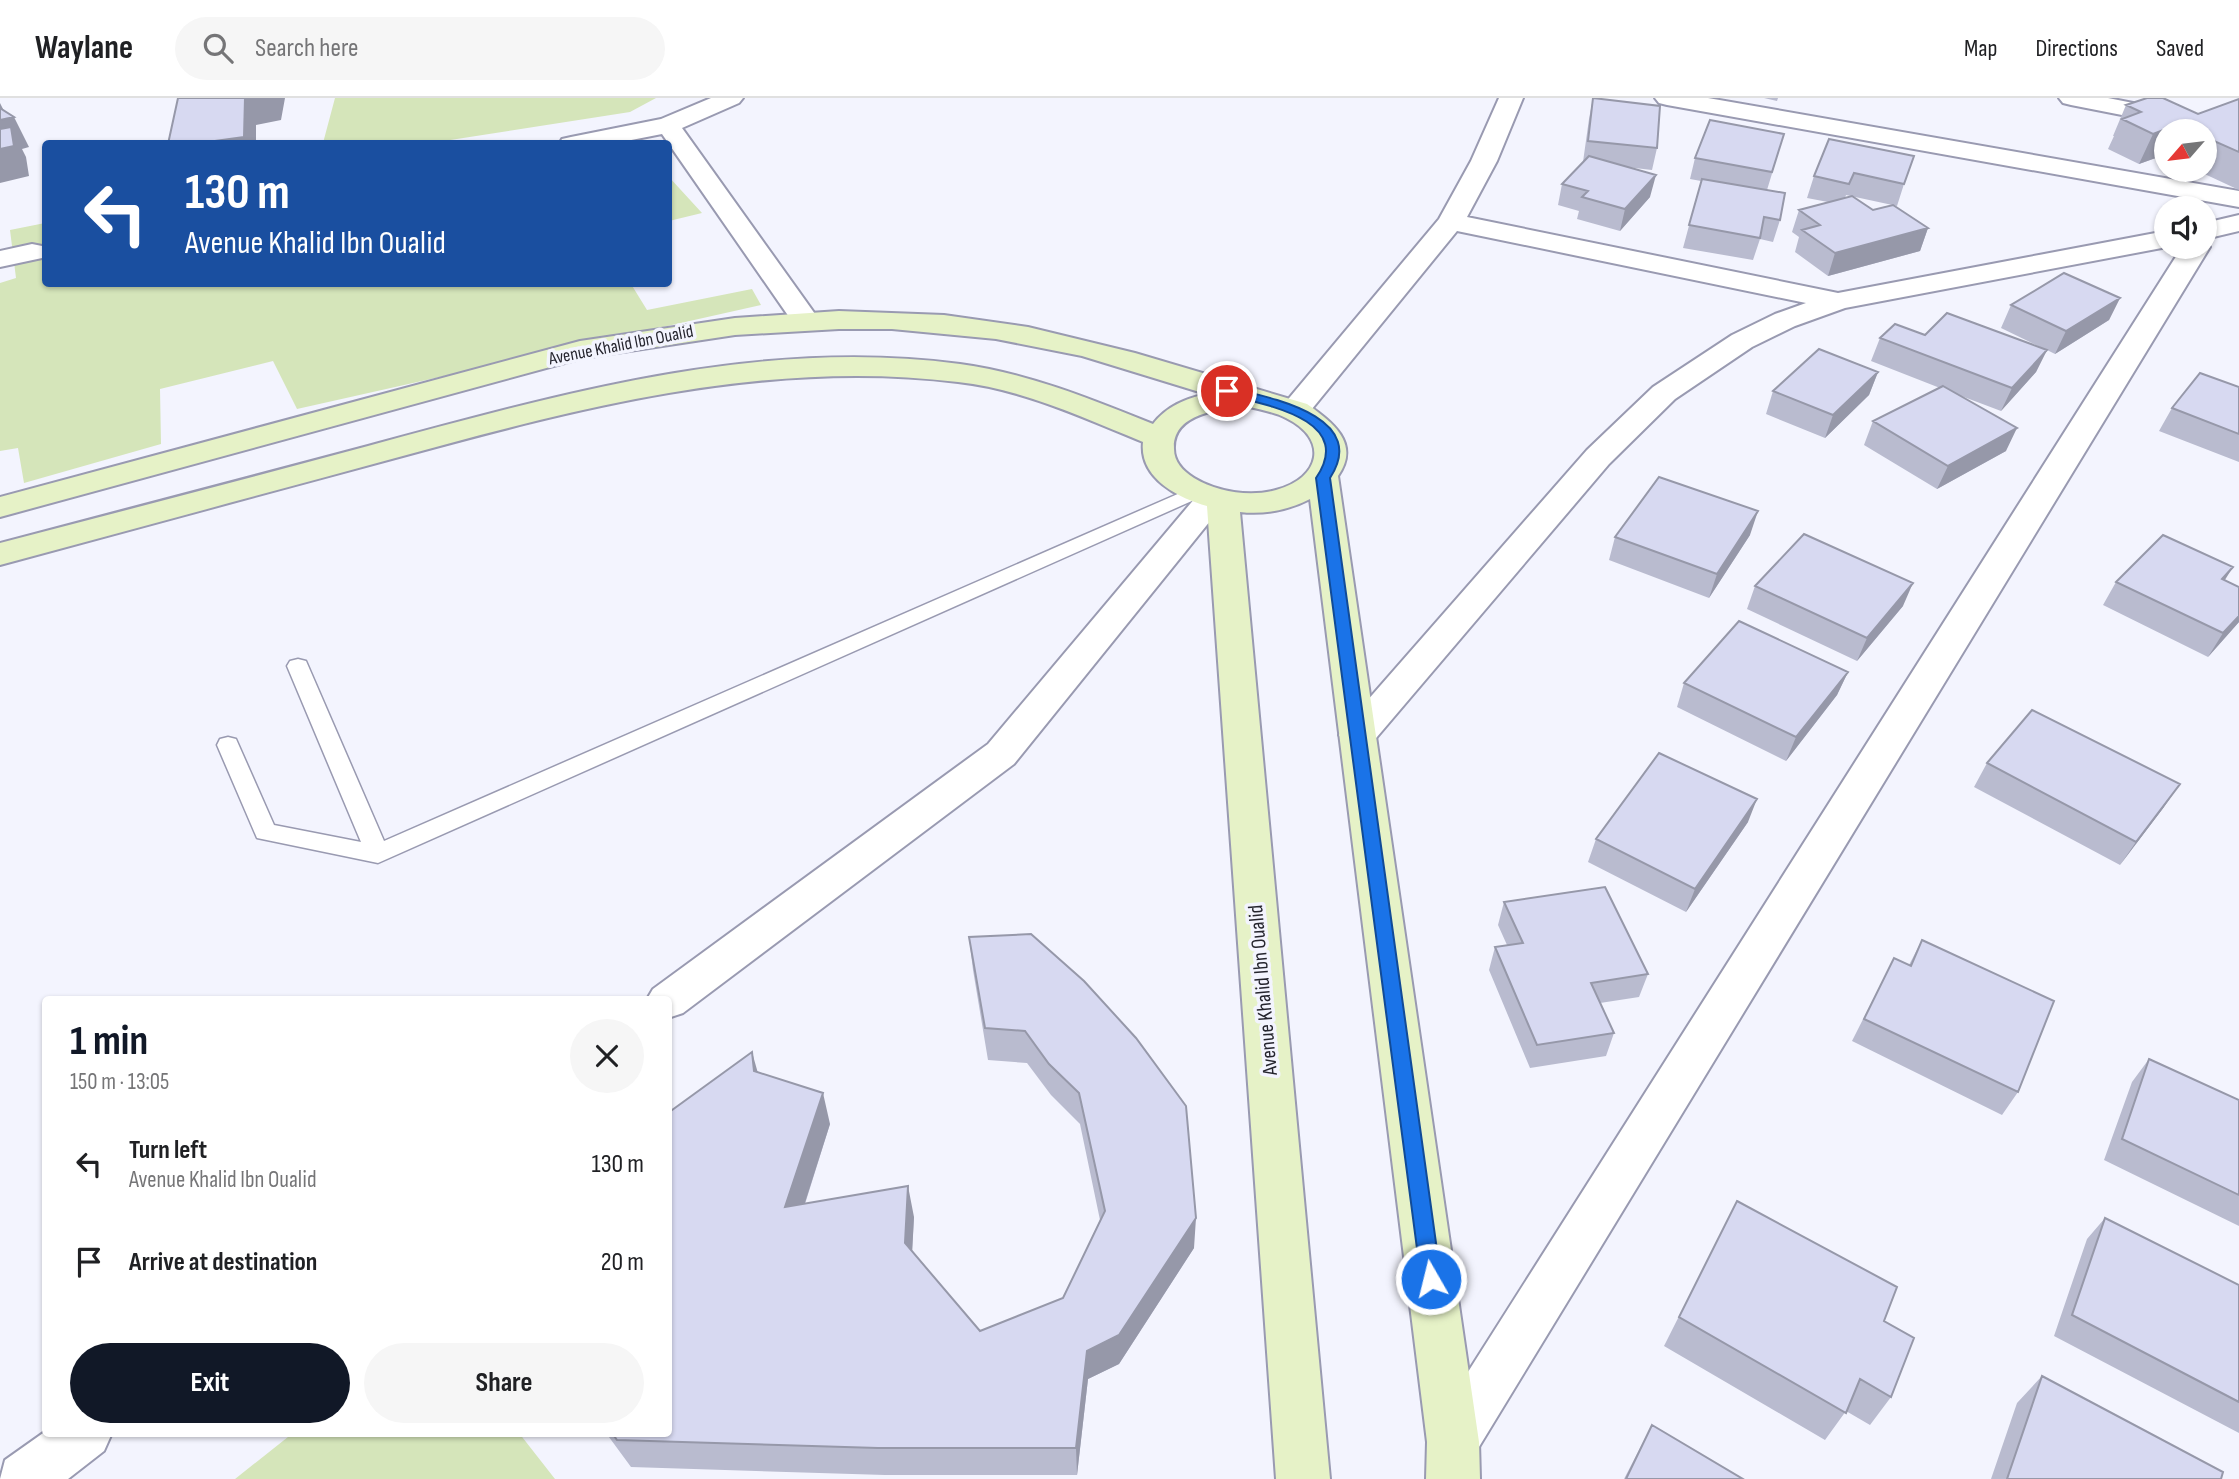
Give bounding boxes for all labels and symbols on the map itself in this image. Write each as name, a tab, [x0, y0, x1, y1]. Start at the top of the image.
north arrow	[2154, 119, 2217, 182]
street label: Avenue Khalid Ibn Oualid	[546, 321, 695, 369]
pin	[1197, 361, 1257, 421]
street label: Avenue Khalid Ibn Oualid	[1243, 904, 1283, 1077]
position arrow	[1394, 1242, 1468, 1316]

